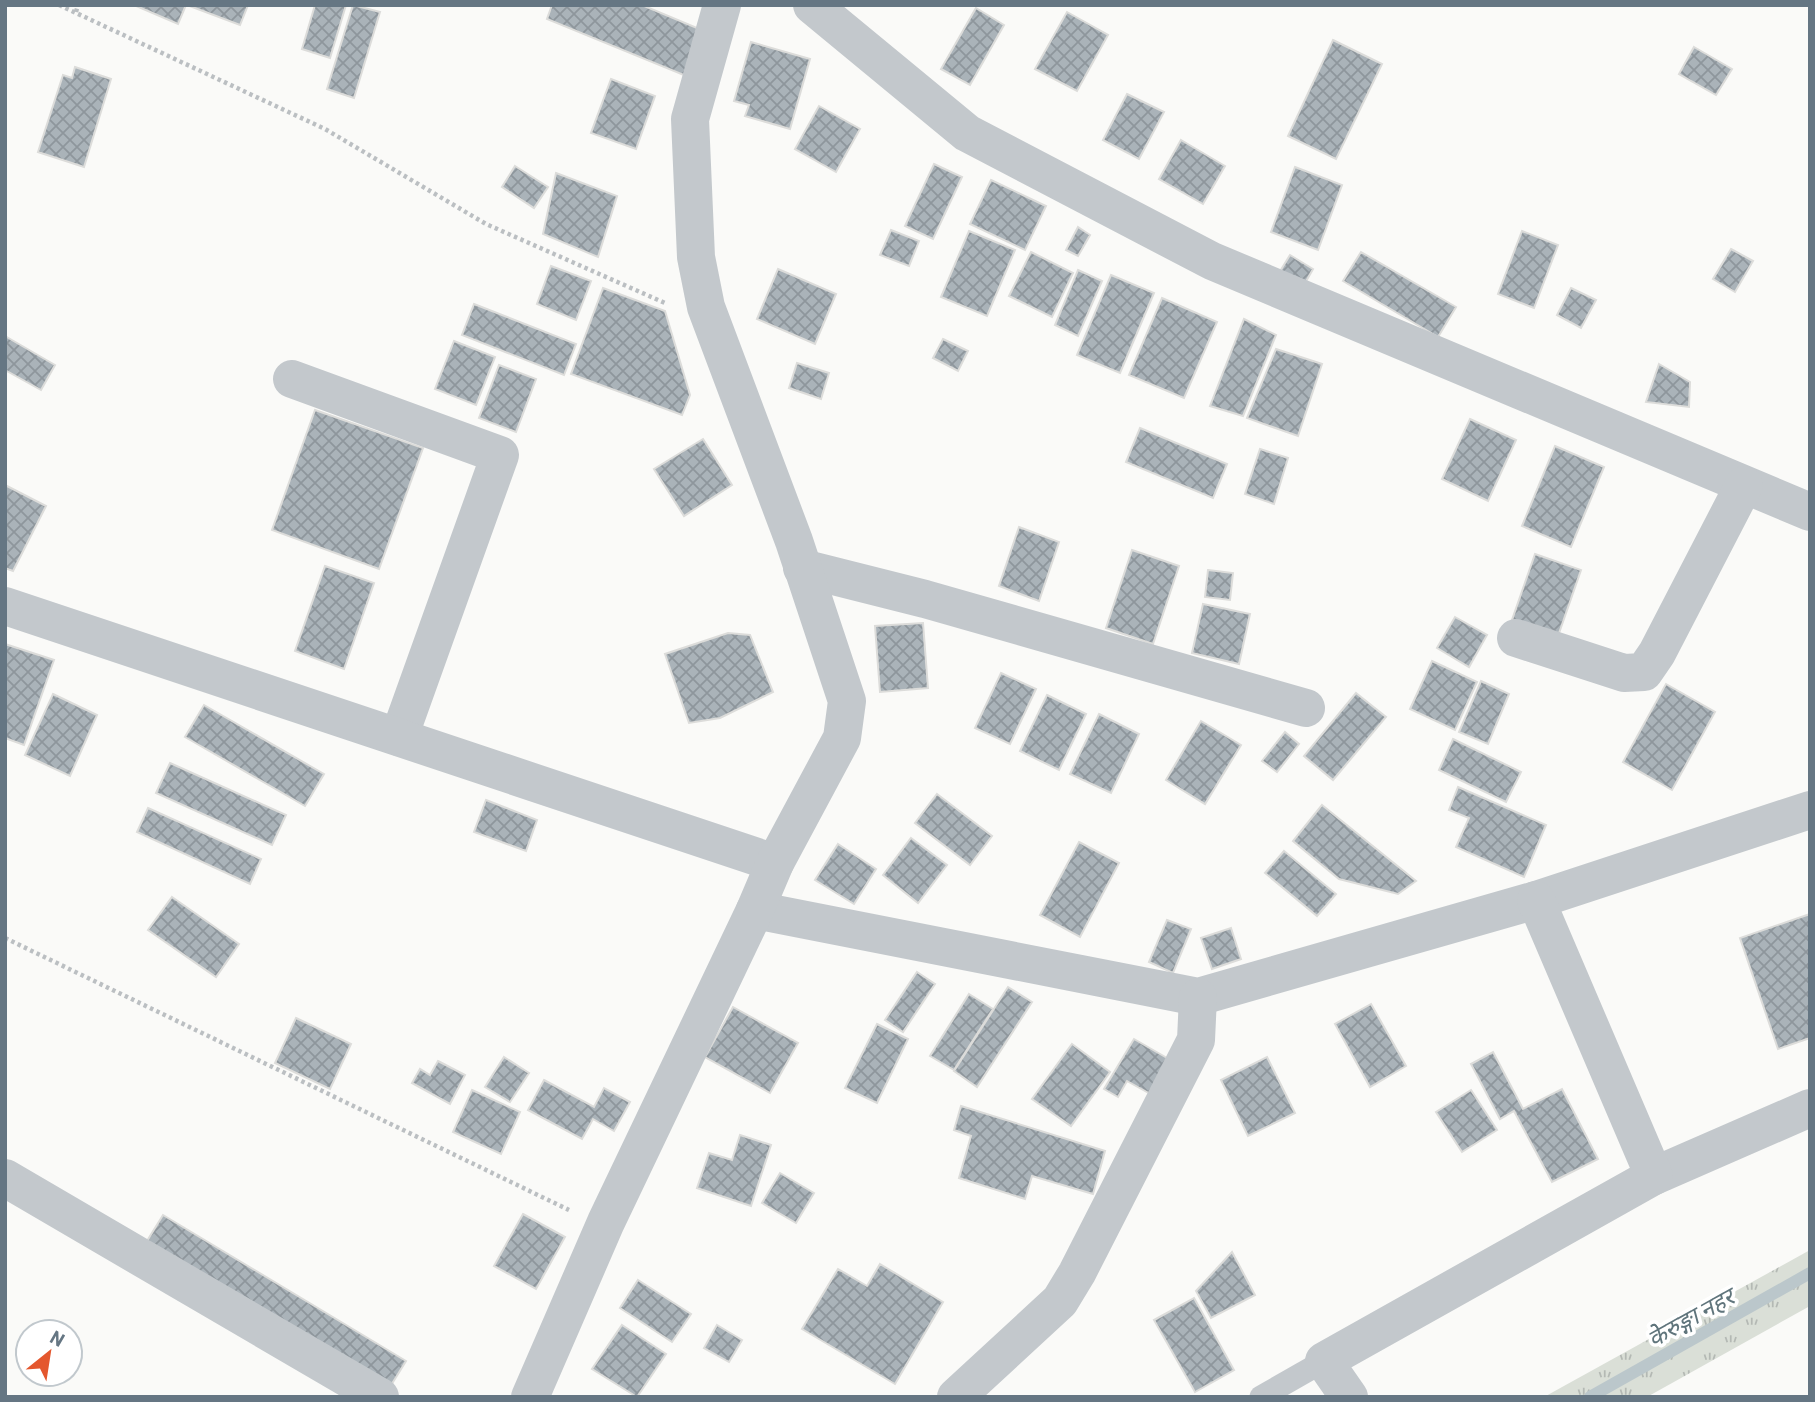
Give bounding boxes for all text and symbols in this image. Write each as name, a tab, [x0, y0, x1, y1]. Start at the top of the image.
water label: केेरुङ्गा नहर	[1642, 1279, 1742, 1353]
north arrow	[14, 1318, 84, 1388]
text: N	[47, 1325, 69, 1351]

